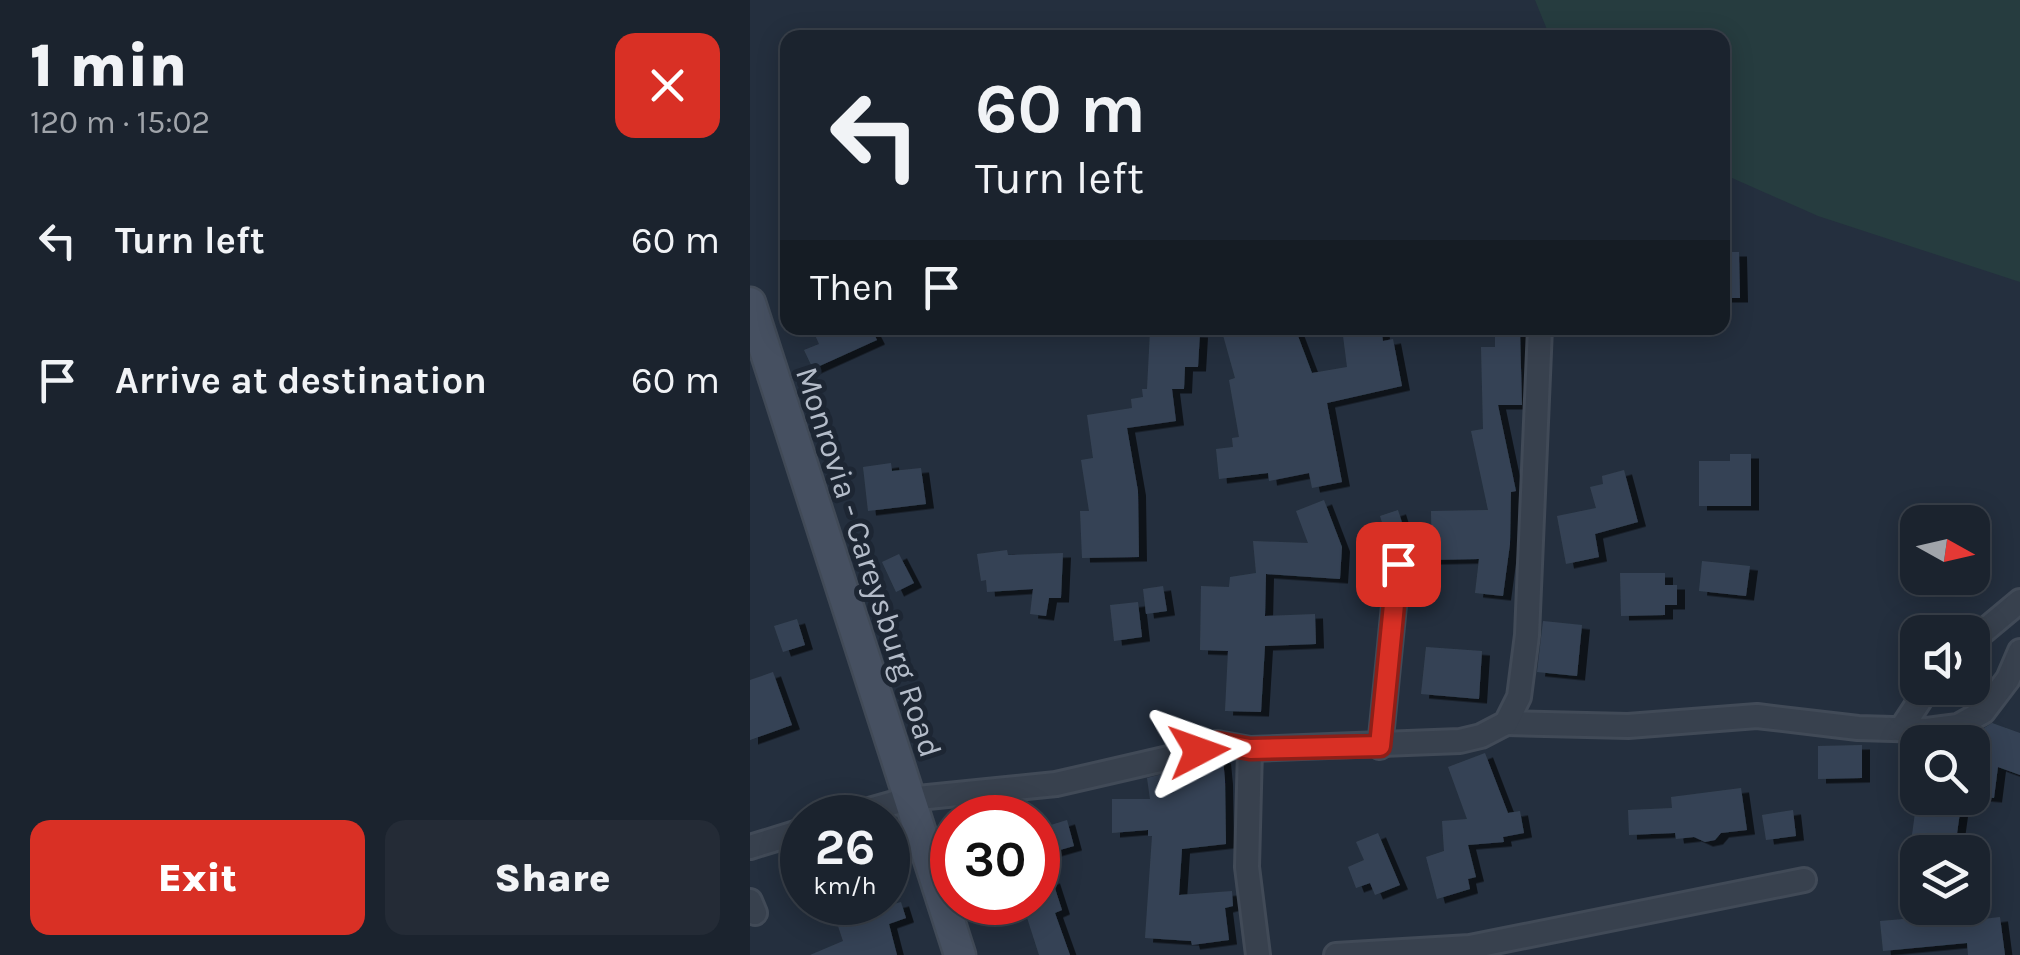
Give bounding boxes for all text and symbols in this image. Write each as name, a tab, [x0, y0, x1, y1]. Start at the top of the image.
text: 1 min	[30, 31, 187, 101]
button: close	[615, 33, 720, 138]
text: 60 m	[975, 68, 1146, 150]
icon: left	[810, 70, 940, 200]
text: 120 m · 15:02	[30, 104, 210, 141]
text: Turn left	[975, 152, 1144, 204]
icon: left	[30, 213, 85, 268]
text: Turn left	[115, 218, 265, 263]
text: 60 m	[631, 218, 720, 263]
icon: arrive	[914, 260, 969, 315]
text: Then	[810, 265, 894, 310]
icon: arrive	[30, 353, 85, 408]
text: Arrive at destination	[115, 358, 487, 403]
text: 60 m	[631, 358, 720, 403]
street label: Monrovia - Careysburg Road	[788, 362, 949, 762]
north arrow	[1900, 505, 1990, 595]
map controls	[1900, 505, 1990, 925]
pin	[1356, 522, 1441, 607]
icon: arrive	[1371, 537, 1426, 592]
button: sound	[1900, 615, 1990, 705]
position arrow	[1147, 699, 1251, 803]
button: search	[1900, 725, 1990, 815]
speed limit sign: 30	[930, 795, 1060, 925]
text: 26	[815, 818, 875, 877]
button: Exit	[30, 820, 365, 935]
button: Share	[385, 820, 720, 935]
button: layers	[1900, 835, 1990, 925]
text: km/h	[813, 871, 877, 900]

